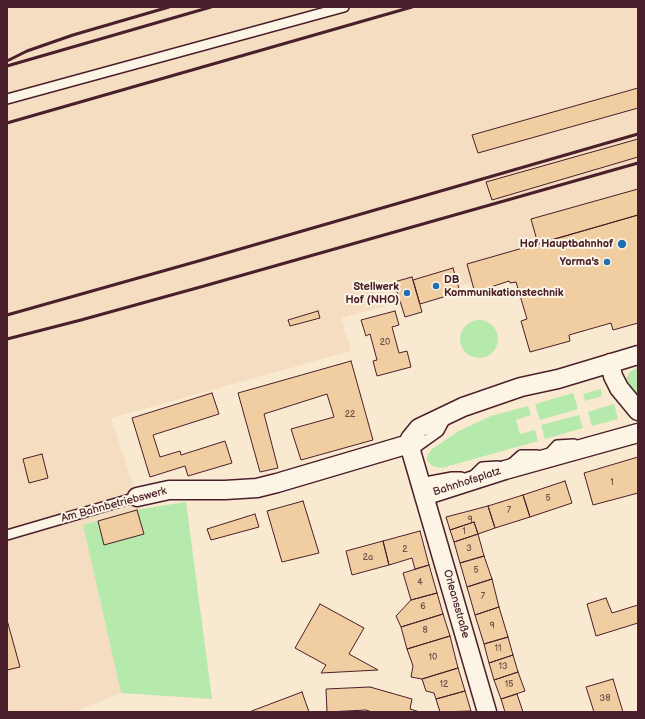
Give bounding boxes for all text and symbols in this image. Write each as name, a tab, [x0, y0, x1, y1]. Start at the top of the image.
place label: Hof Hauptbahnhof	[520, 237, 613, 251]
marker: Hof Hauptbahnhof	[616, 238, 628, 250]
place label: Yorma's	[559, 255, 599, 269]
marker: Yorma's	[602, 257, 612, 267]
place label: DB Kommunikationstechnik	[444, 273, 564, 299]
place label: Stellwerk Hof (NHO)	[345, 280, 399, 306]
marker: DB Kommunikationstechnik	[431, 281, 441, 291]
marker: Stellwerk Hof (NHO)	[402, 288, 412, 298]
house number: 20	[380, 338, 390, 348]
house number: 22	[345, 410, 355, 420]
street label: Bahnhofsplatz	[431, 465, 503, 499]
house number: 1	[610, 478, 614, 488]
street label: Am Bahnbetriebswerk	[60, 485, 168, 525]
house number: 5	[545, 494, 551, 504]
house number: 7	[507, 506, 511, 516]
house number: 9	[467, 515, 473, 525]
house number: 1	[462, 527, 466, 537]
house number: 3	[466, 544, 472, 554]
house number: 2	[402, 545, 408, 555]
house number: 2a	[363, 553, 373, 563]
house number: 5	[473, 566, 479, 576]
street label: Orleansstraße	[440, 568, 472, 640]
house number: 4	[417, 578, 423, 588]
house number: 7	[481, 592, 485, 602]
house number: 6	[420, 602, 426, 612]
house number: 9	[489, 621, 495, 631]
house number: 8	[422, 626, 428, 636]
house number: 11	[495, 644, 501, 654]
house number: 10	[429, 653, 437, 663]
house number: 13	[498, 662, 508, 672]
house number: 12	[440, 680, 448, 690]
house number: 15	[505, 680, 513, 690]
house number: 38	[600, 694, 610, 704]

